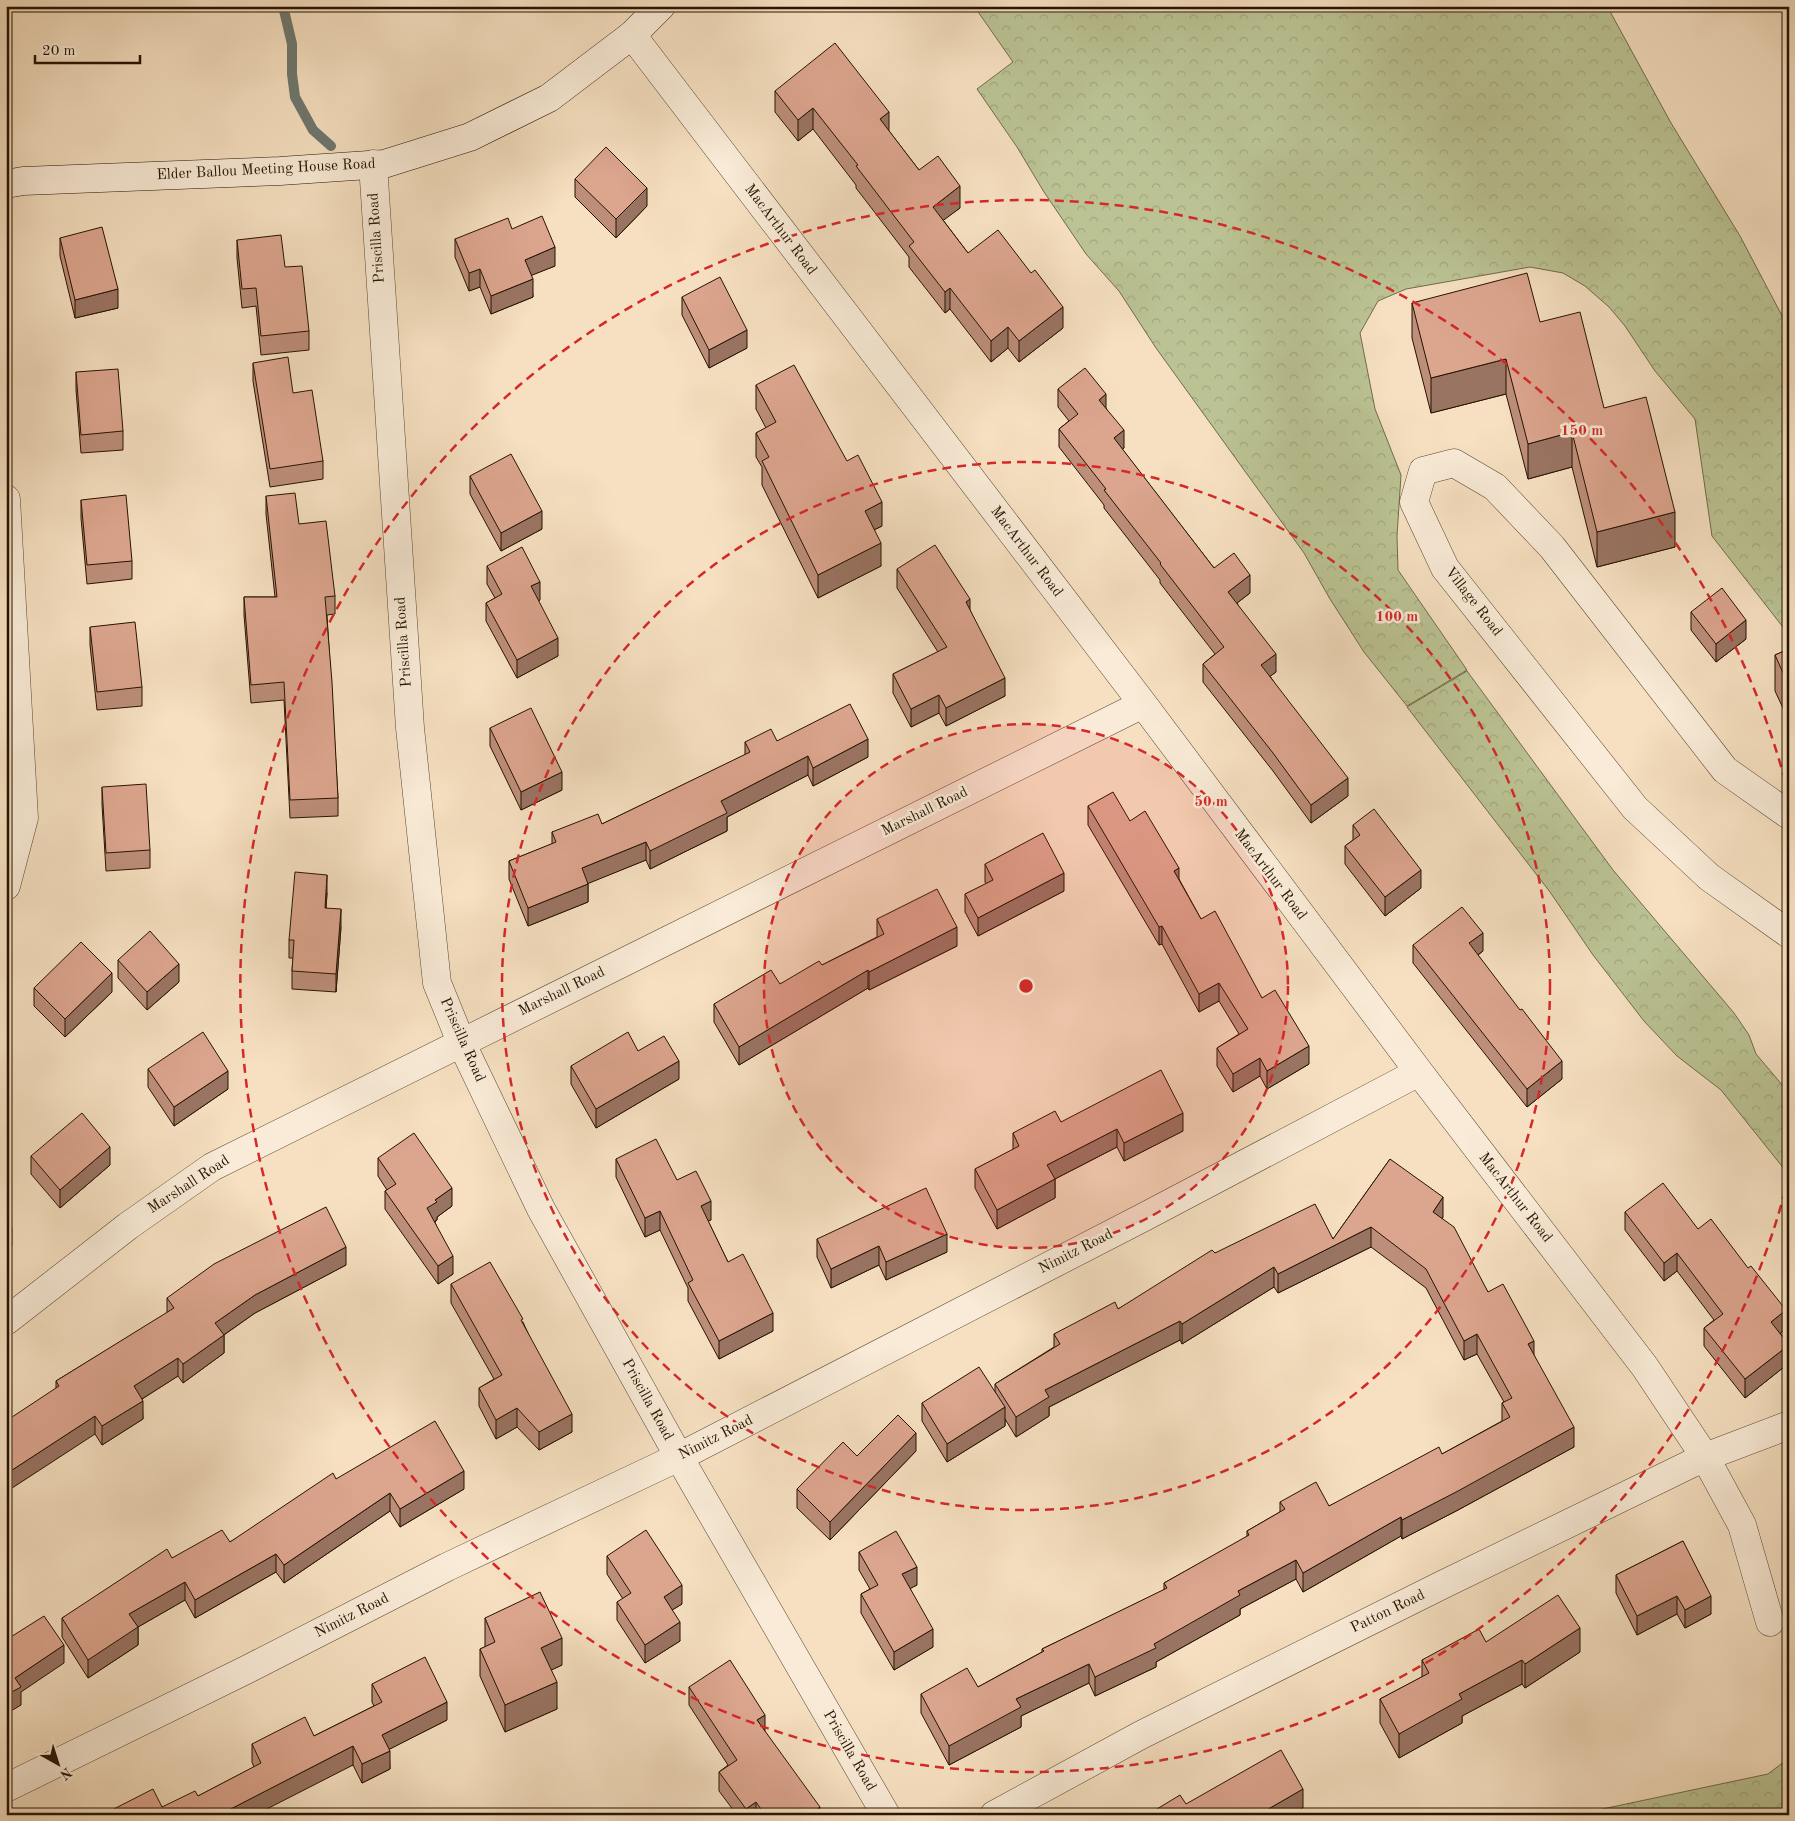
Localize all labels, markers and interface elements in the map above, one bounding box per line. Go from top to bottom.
scale bar [35,32,140,64]
text: 20 m [42,44,76,59]
street label: Elder Ballou Meeting House Road [156,157,376,183]
street label: MacArthur Road [741,182,819,278]
street label: Priscilla Road [366,192,388,284]
text: 150 m [1561,424,1603,439]
street label: MacArthur Road [987,504,1065,600]
street label: Village Road [1442,565,1505,639]
street label: Priscilla Road [393,596,415,688]
text: 100 m [1376,610,1418,625]
street label: Marshall Road [879,785,971,839]
text: 50 m [1194,795,1228,810]
street label: MacArthur Road [1231,827,1309,923]
street label: Marshall Road [516,965,608,1019]
centre of rings [1017,977,1035,995]
street label: Priscilla Road [437,996,487,1085]
street label: MacArthur Road [1475,1150,1555,1246]
street label: Marshall Road [146,1153,233,1217]
street label: Nimitz Road [1036,1227,1116,1277]
street label: Priscilla Road [618,1357,676,1443]
street label: Nimitz Road [676,1413,756,1463]
street label: Patton Road [1348,1588,1428,1636]
street label: Nimitz Road [312,1591,392,1641]
street label: Priscilla Road [820,1708,878,1794]
north arrow [32,1738,82,1788]
text: N [57,1765,74,1782]

